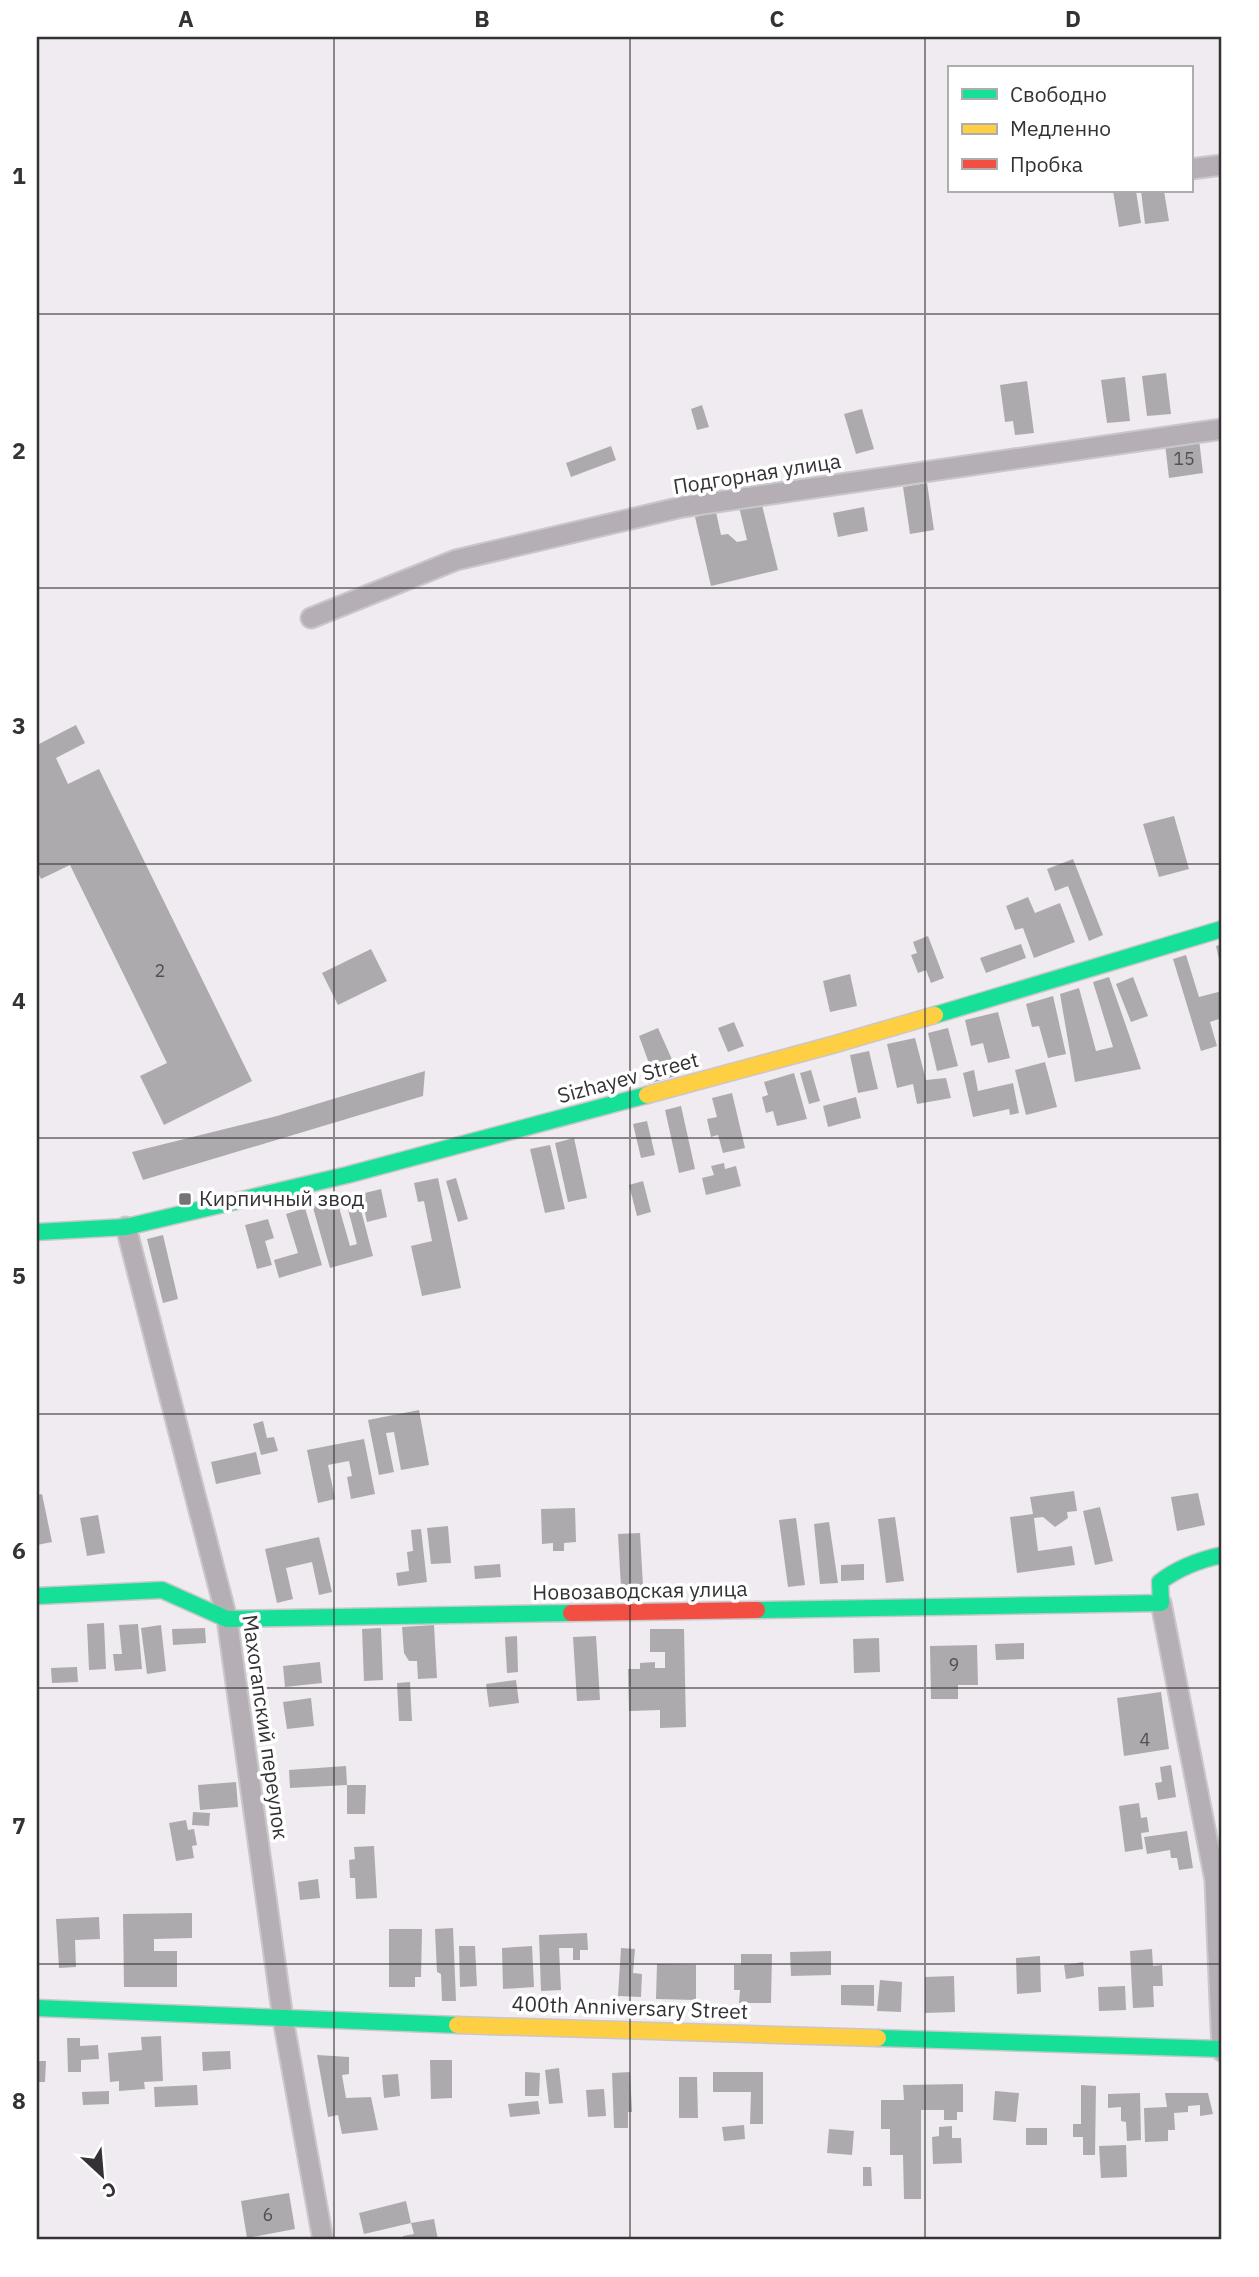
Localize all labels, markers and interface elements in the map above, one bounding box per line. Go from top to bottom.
text: A [178,3,194,33]
text: B [474,3,490,33]
text: C [770,3,785,33]
text: D [1065,3,1081,33]
legend [948,66,1192,192]
text: Свободно [1010,80,1107,108]
text: Медленно [1010,114,1111,142]
text: Пробка [1010,150,1083,178]
text: 1 [12,160,26,190]
text: 2 [12,435,26,465]
street label: Подгорная улица [671,446,843,500]
house number: 15 [1173,447,1195,470]
text: 3 [12,710,26,740]
house number: 2 [155,959,165,982]
text: 4 [12,985,26,1015]
street label: Sizhayev Street [554,1045,701,1109]
place label: Кирпичный звод [199,1184,364,1212]
marker: Кирпичный звод [177,1191,193,1207]
text: 5 [12,1260,26,1290]
text: 6 [12,1535,26,1565]
street label: Новозаводская улица [532,1574,748,1606]
street label: Махогапский переулок [236,1613,296,1841]
house number: 9 [949,1653,959,1676]
house number: 4 [1140,1728,1151,1751]
text: 7 [12,1810,26,1840]
street label: 400th Anniversary Street [511,1989,749,2025]
text: 8 [12,2085,26,2115]
north arrow [66,2140,136,2210]
text: С [99,2177,120,2204]
house number: 6 [263,2203,273,2226]

